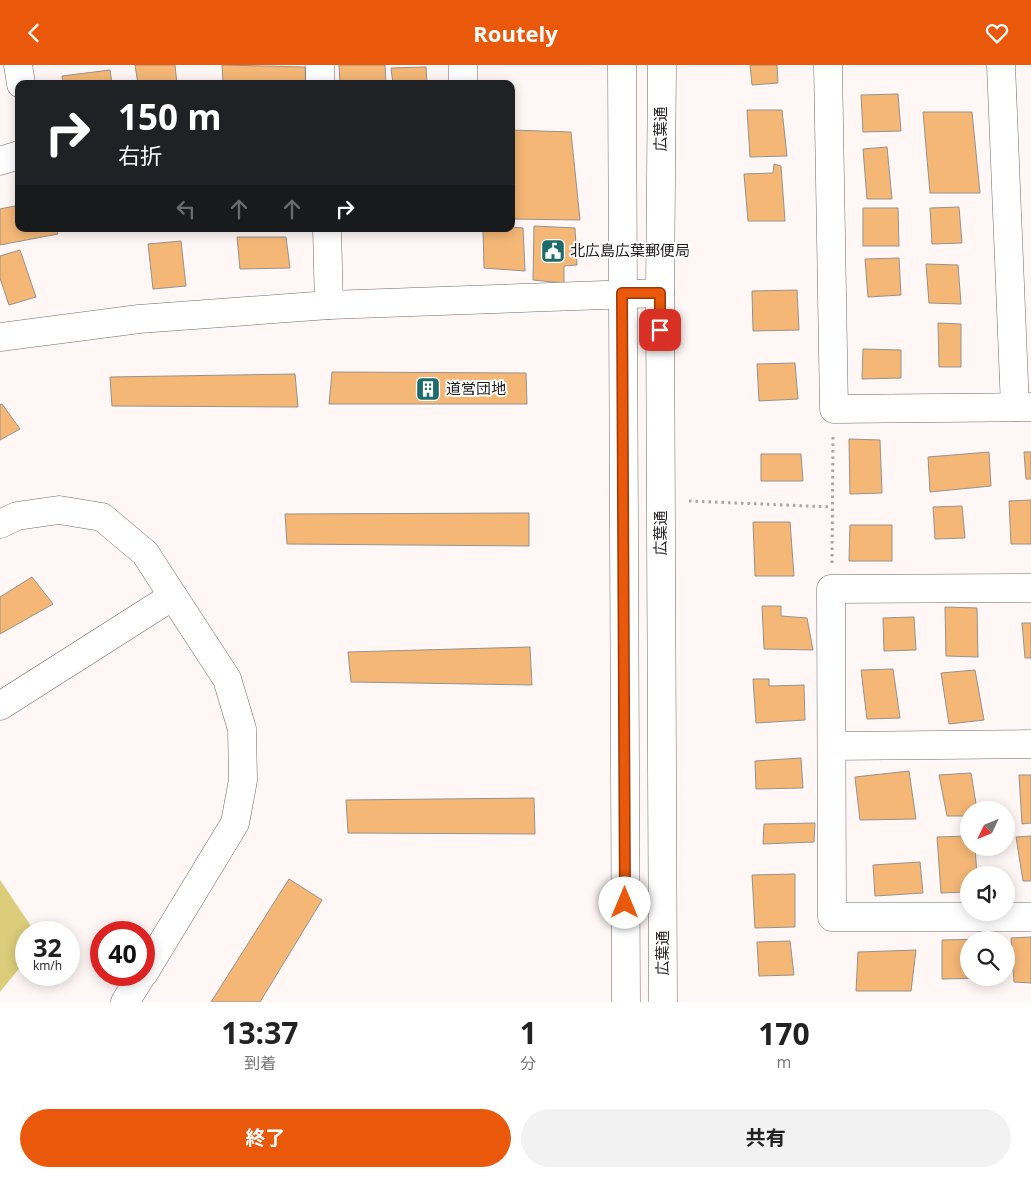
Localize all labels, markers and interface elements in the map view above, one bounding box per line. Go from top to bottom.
text: Routely [473,18,558,48]
icon: back [20,19,48,47]
icon: heart [983,19,1011,47]
text: 150 m [118,93,222,140]
icon: right [35,100,100,165]
street label: 広葉通 [650,106,670,152]
text: 右折 [118,140,162,170]
icon: left [172,195,200,223]
icon: ahead [225,195,253,223]
icon: ahead [278,195,306,223]
icon: right [331,195,359,223]
public building icon: 北広島広葉郵便局 [540,238,566,264]
place label: 北広島広葉郵便局 [570,240,690,260]
pin [639,309,681,351]
icon: arrive [646,316,674,344]
building icon: 道営団地 [415,376,441,402]
place label: 道営団地 [446,378,506,398]
street label: 広葉通 [650,510,670,556]
north arrow [960,801,1015,856]
map controls [960,801,1015,986]
button: sound [960,866,1015,921]
position arrow [598,876,650,928]
speed limit sign: 40 [90,921,155,986]
text: 32 [33,930,62,964]
street label: 広葉通 [652,930,672,976]
button: search [960,931,1015,986]
text: km/h [33,957,62,974]
text: 13:37 [221,1012,298,1053]
text: 1 [520,1012,537,1053]
text: 170 [758,1013,810,1054]
text: m [777,1051,791,1073]
text: 到着 [244,1052,276,1074]
text: 分 [520,1052,536,1074]
button: 終了 [20,1109,511,1167]
button: 共有 [521,1109,1011,1167]

